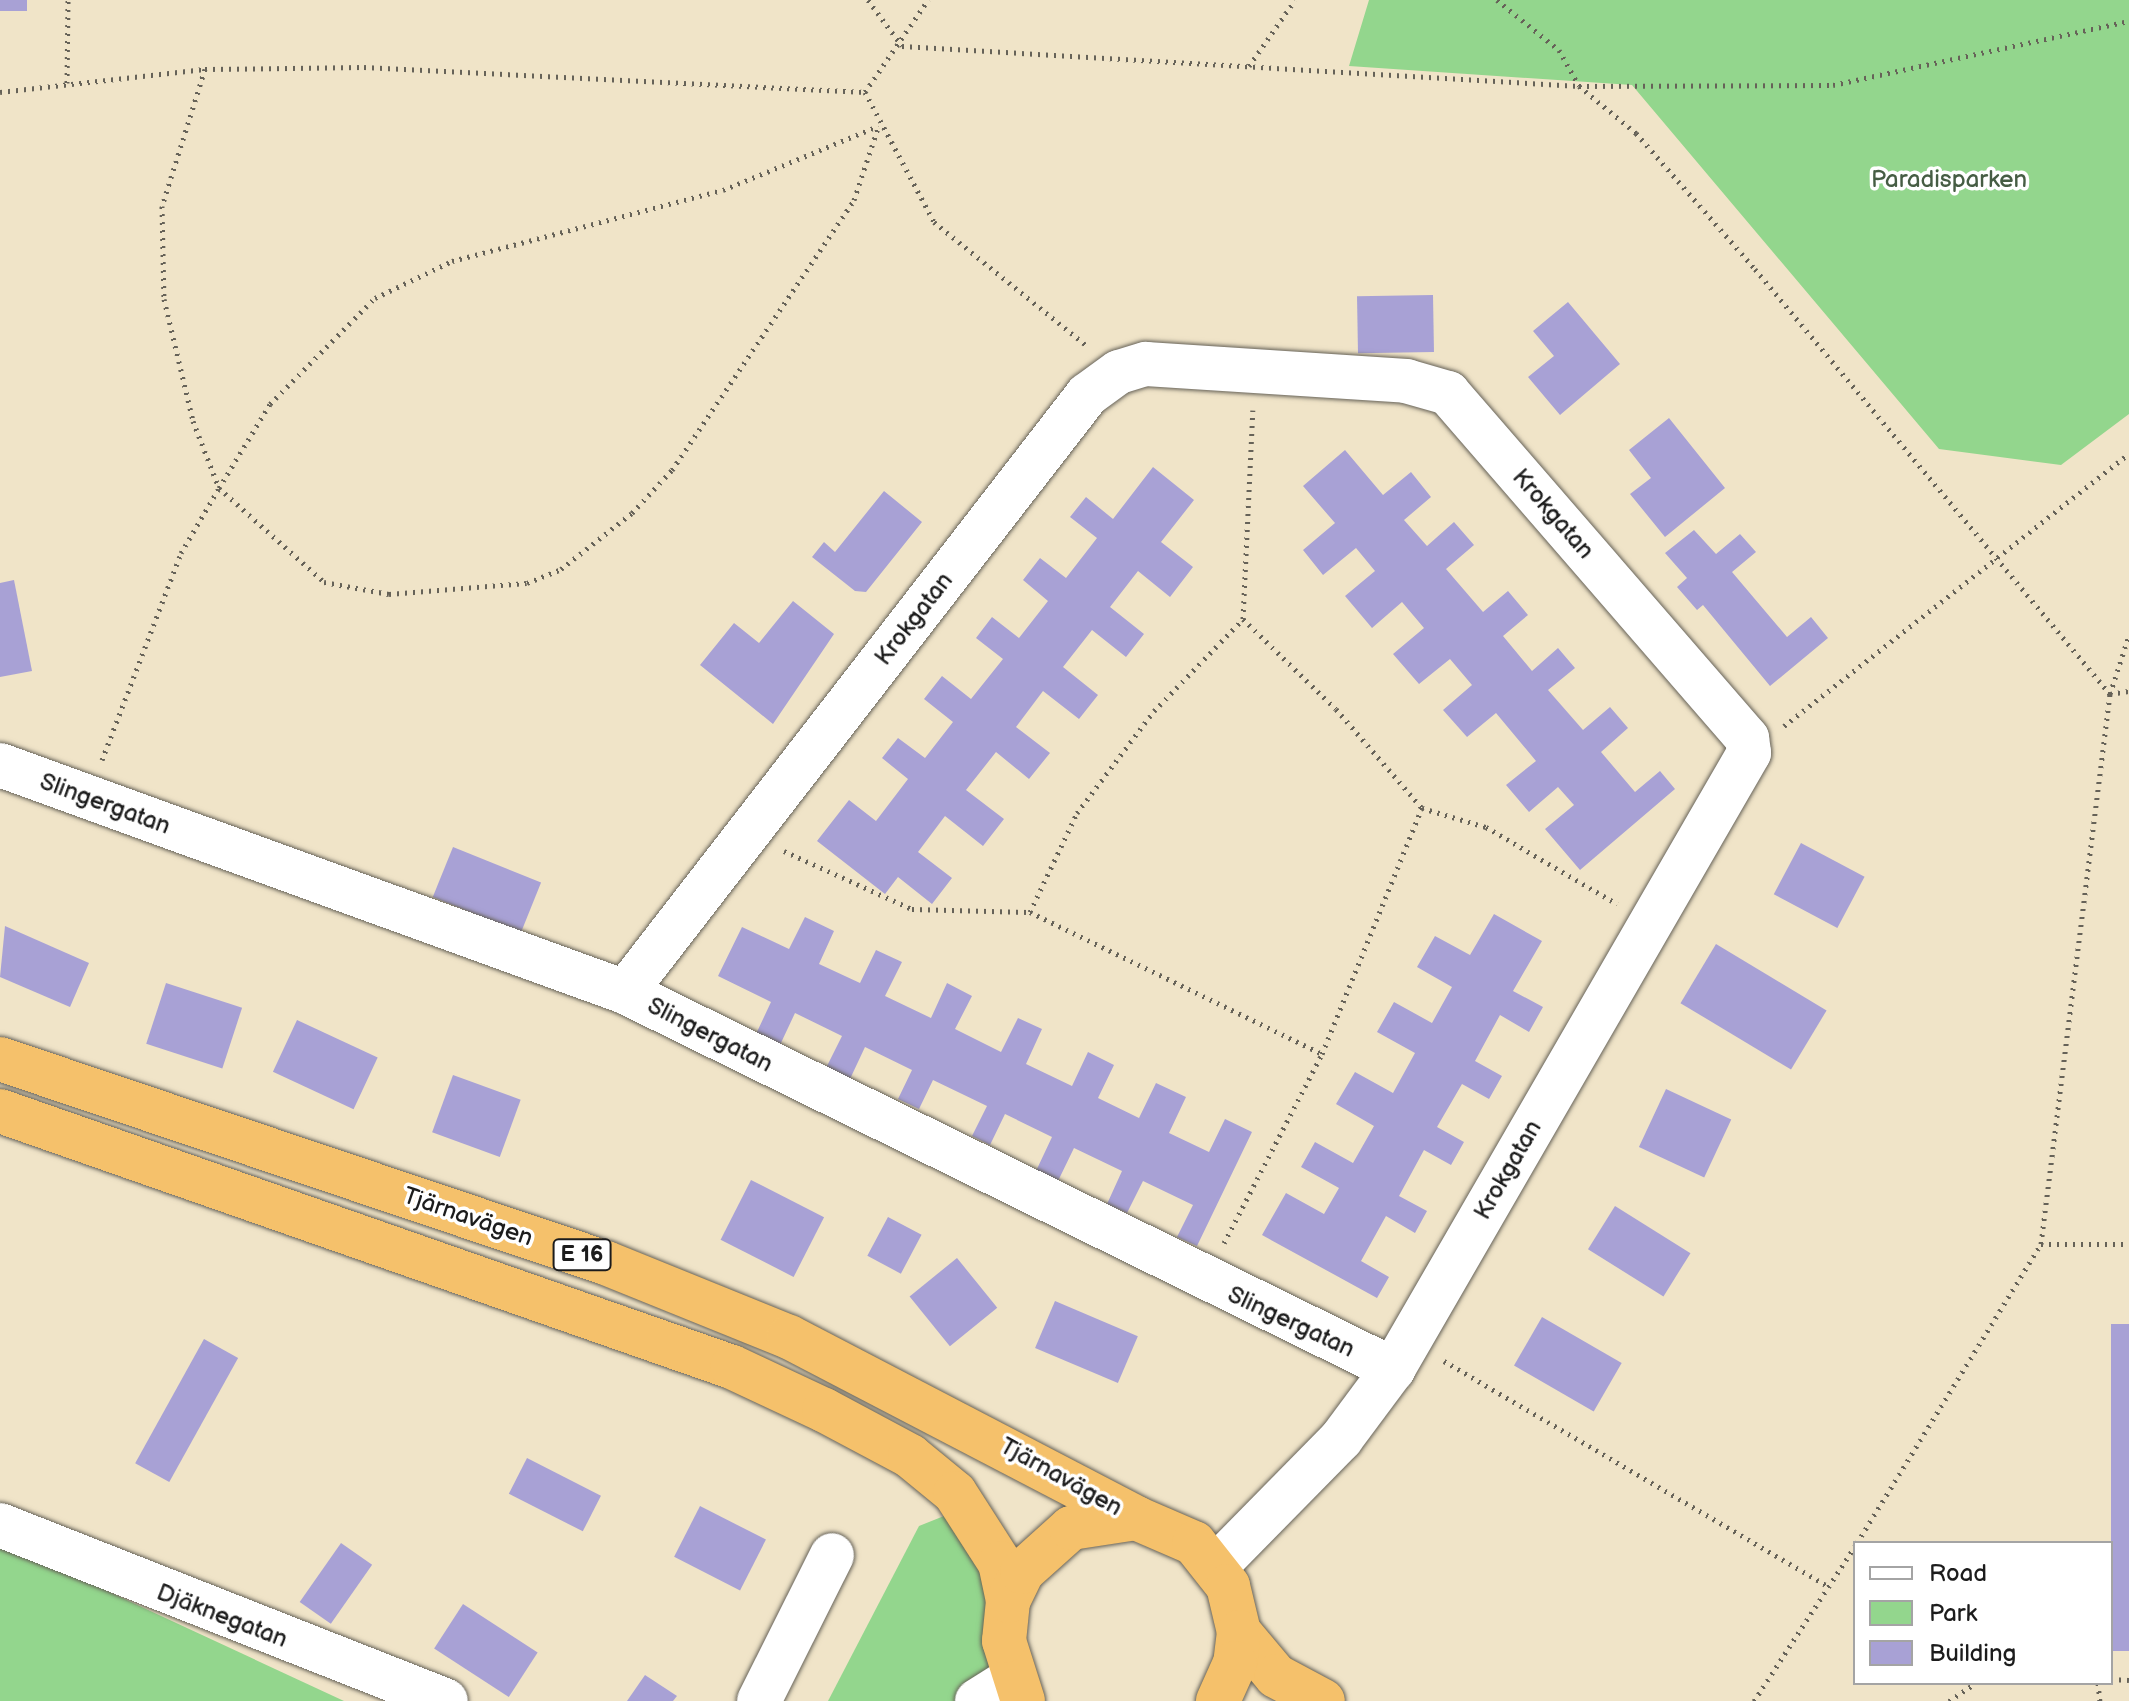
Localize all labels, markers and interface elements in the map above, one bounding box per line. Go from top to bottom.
park label: Paradisparken [1871,166,2027,194]
street label: Krokgatan [1506,463,1600,565]
street label: Krokgatan [869,567,959,671]
street label: Slingergatan [36,767,174,841]
street label: Slingergatan [643,991,777,1079]
street label: Krokgatan [1468,1115,1548,1225]
street label: Tjärnavägen [399,1181,537,1253]
road number: E 16 [552,1237,612,1273]
street label: Slingergatan [1223,1280,1359,1364]
street label: Tjärnavägen [995,1432,1127,1522]
legend [1853,1541,2113,1685]
text: Road [1929,1559,1987,1588]
street label: Djäknegatan [153,1578,291,1654]
text: Park [1929,1599,1977,1628]
text: Building [1929,1639,2016,1668]

